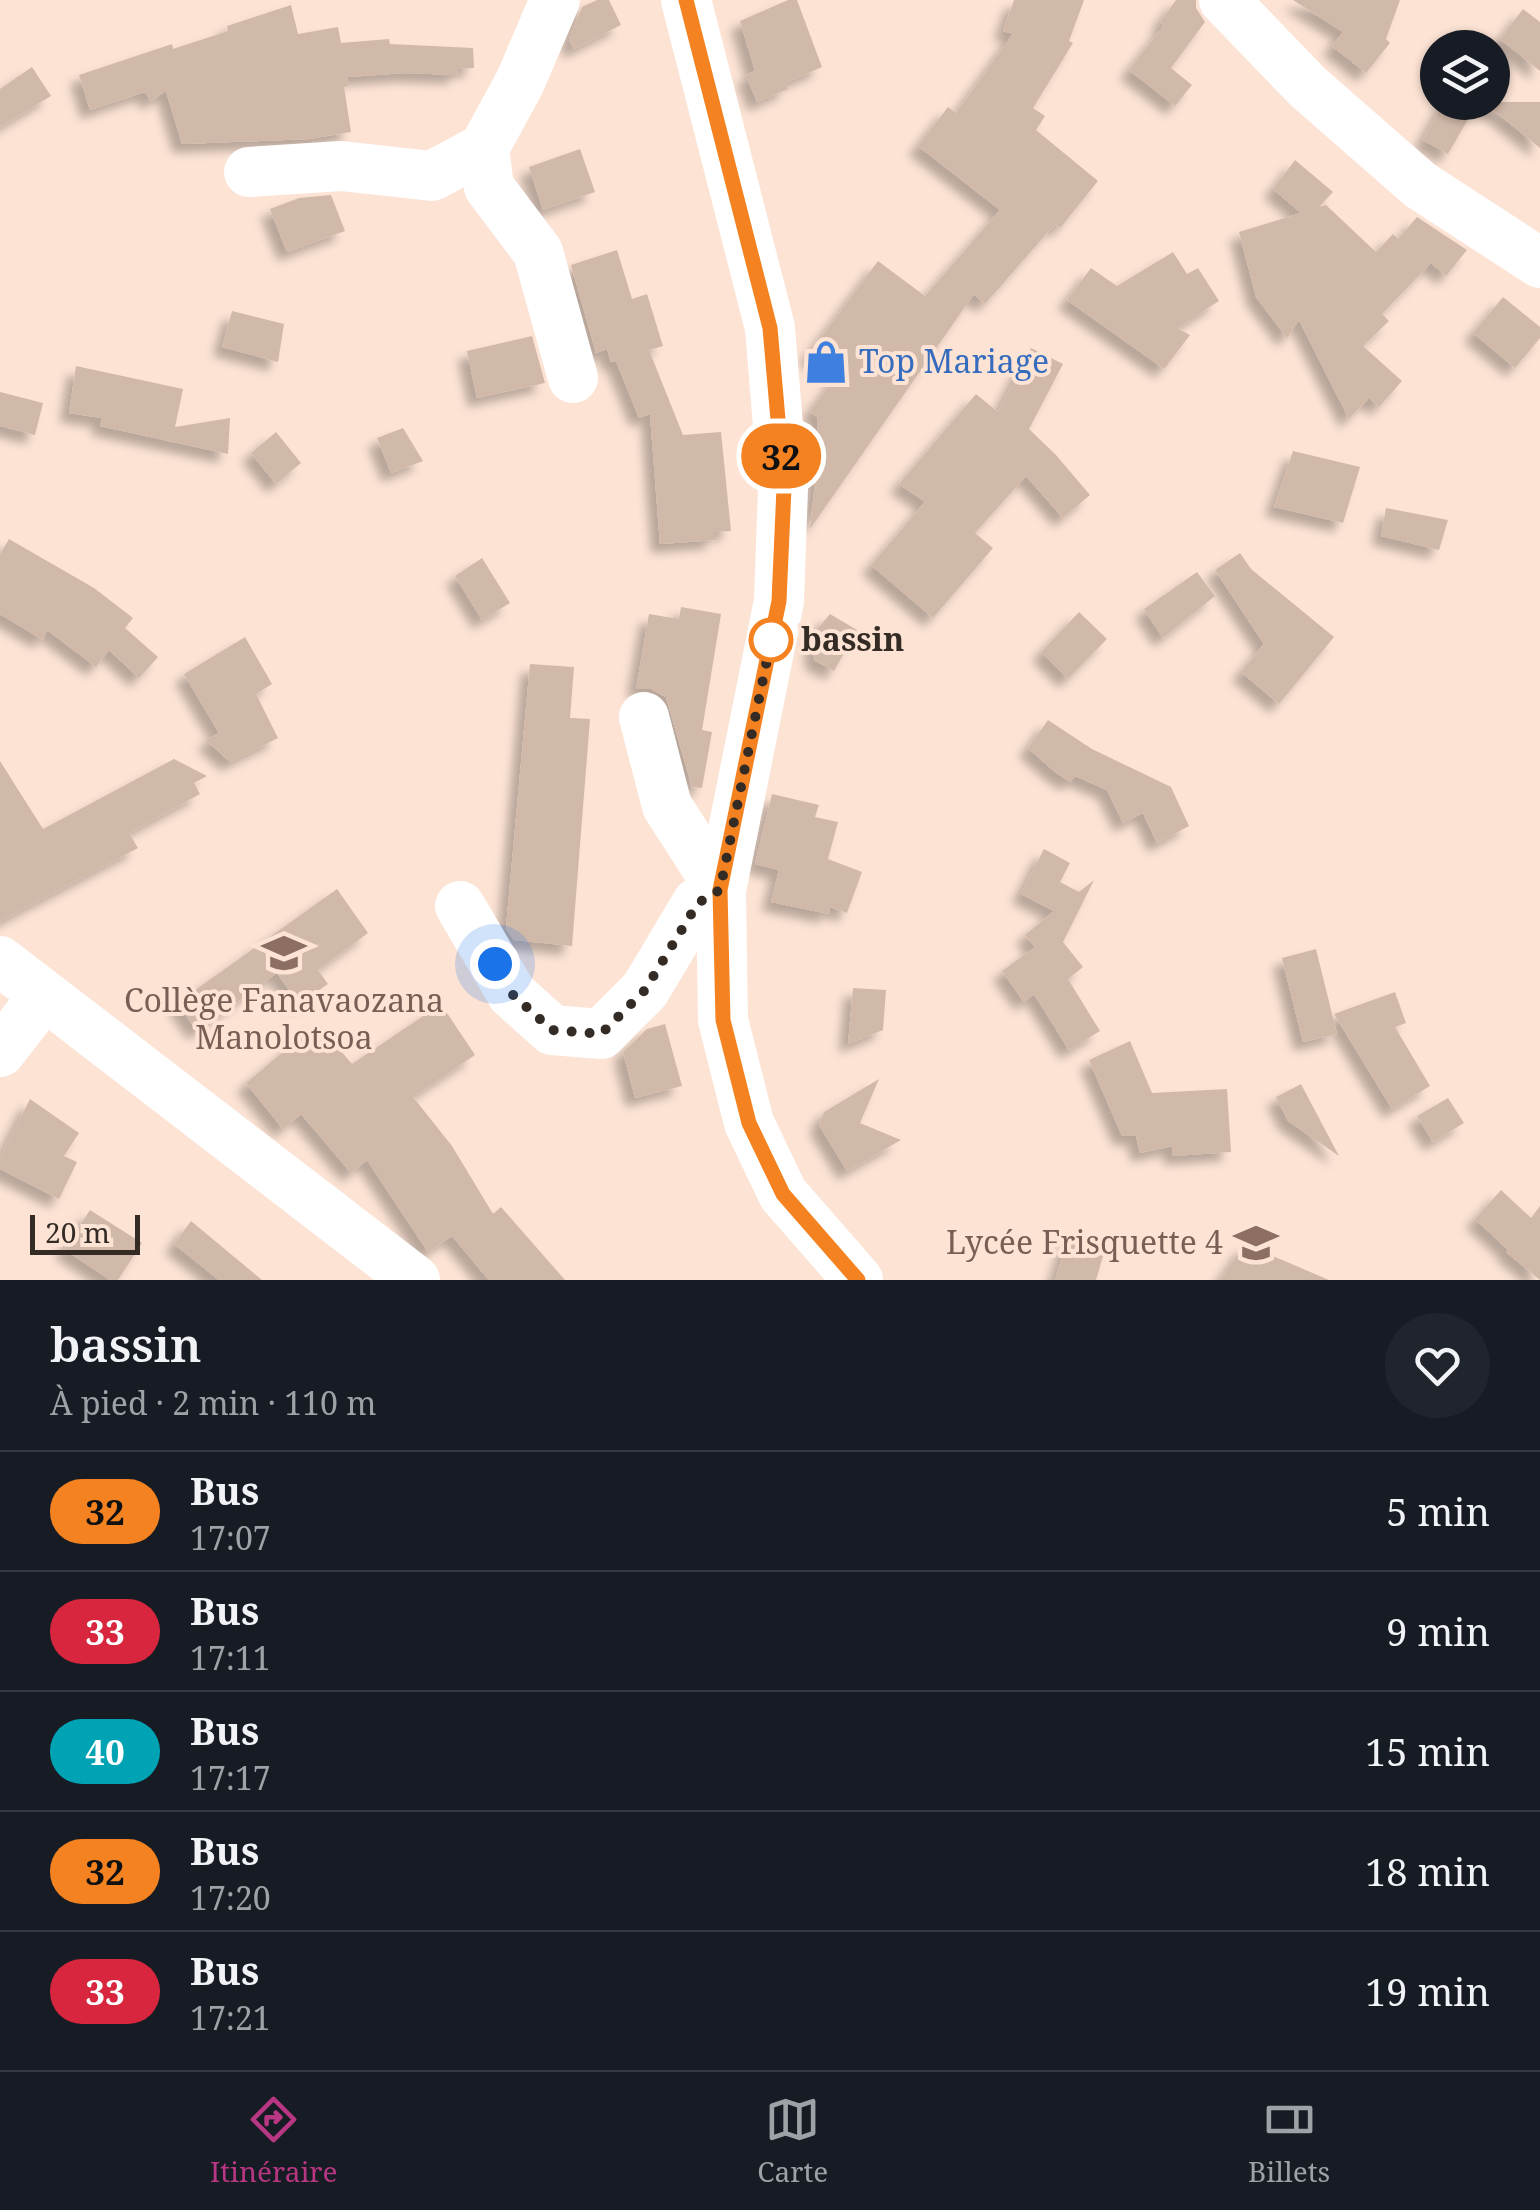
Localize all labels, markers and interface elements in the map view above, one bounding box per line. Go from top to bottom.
map controls [1420,30,1510,120]
button: layers [1420,30,1510,120]
shop icon: Top Mariage [802,338,850,386]
place label: Top Mariage [859,339,1049,382]
line badge: 32 [736,424,826,488]
text: 32 [761,433,801,480]
place label: bassin [801,617,904,660]
marker: bassin [750,619,792,661]
school or university icon: Collège Fanavaozana Manolotsoa [260,929,308,977]
your location [470,939,520,989]
place label: Collège Fanavaozana Manolotsoa [124,978,444,1058]
scale bar [30,1210,140,1254]
text: 20 m [45,1213,110,1251]
school or university icon: Lycée Frisquette 4 [1232,1219,1280,1267]
place label: Lycée Frisquette 4 [946,1220,1223,1263]
text: bassin [50,1311,202,1376]
button: heart [1385,1313,1490,1418]
text: À pied · 2 min · 110 m [50,1381,376,1424]
text: Bus [190,1464,259,1516]
text: 5 min [1386,1485,1490,1537]
text: 32 [85,1488,125,1535]
text: 17:07 [190,1516,271,1559]
text: Bus [190,1584,259,1636]
text: 9 min [1386,1605,1490,1657]
text: 33 [85,1608,125,1655]
text: 17:11 [190,1636,271,1679]
text: Bus [190,1704,259,1756]
text: 15 min [1365,1725,1490,1777]
text: 40 [85,1728,125,1775]
text: 17:17 [190,1756,271,1799]
text: Bus [190,1824,259,1876]
text: 18 min [1365,1845,1490,1897]
text: 32 [85,1848,125,1895]
text: 17:20 [190,1876,271,1919]
text: Bus [190,1944,259,1996]
text: 19 min [1365,1965,1490,2017]
text: 33 [85,1968,125,2015]
text: 17:21 [190,1996,271,2039]
tab: Itinéraire [210,2092,338,2190]
tab: Carte [757,2092,828,2190]
tab: Billets [1248,2092,1330,2190]

